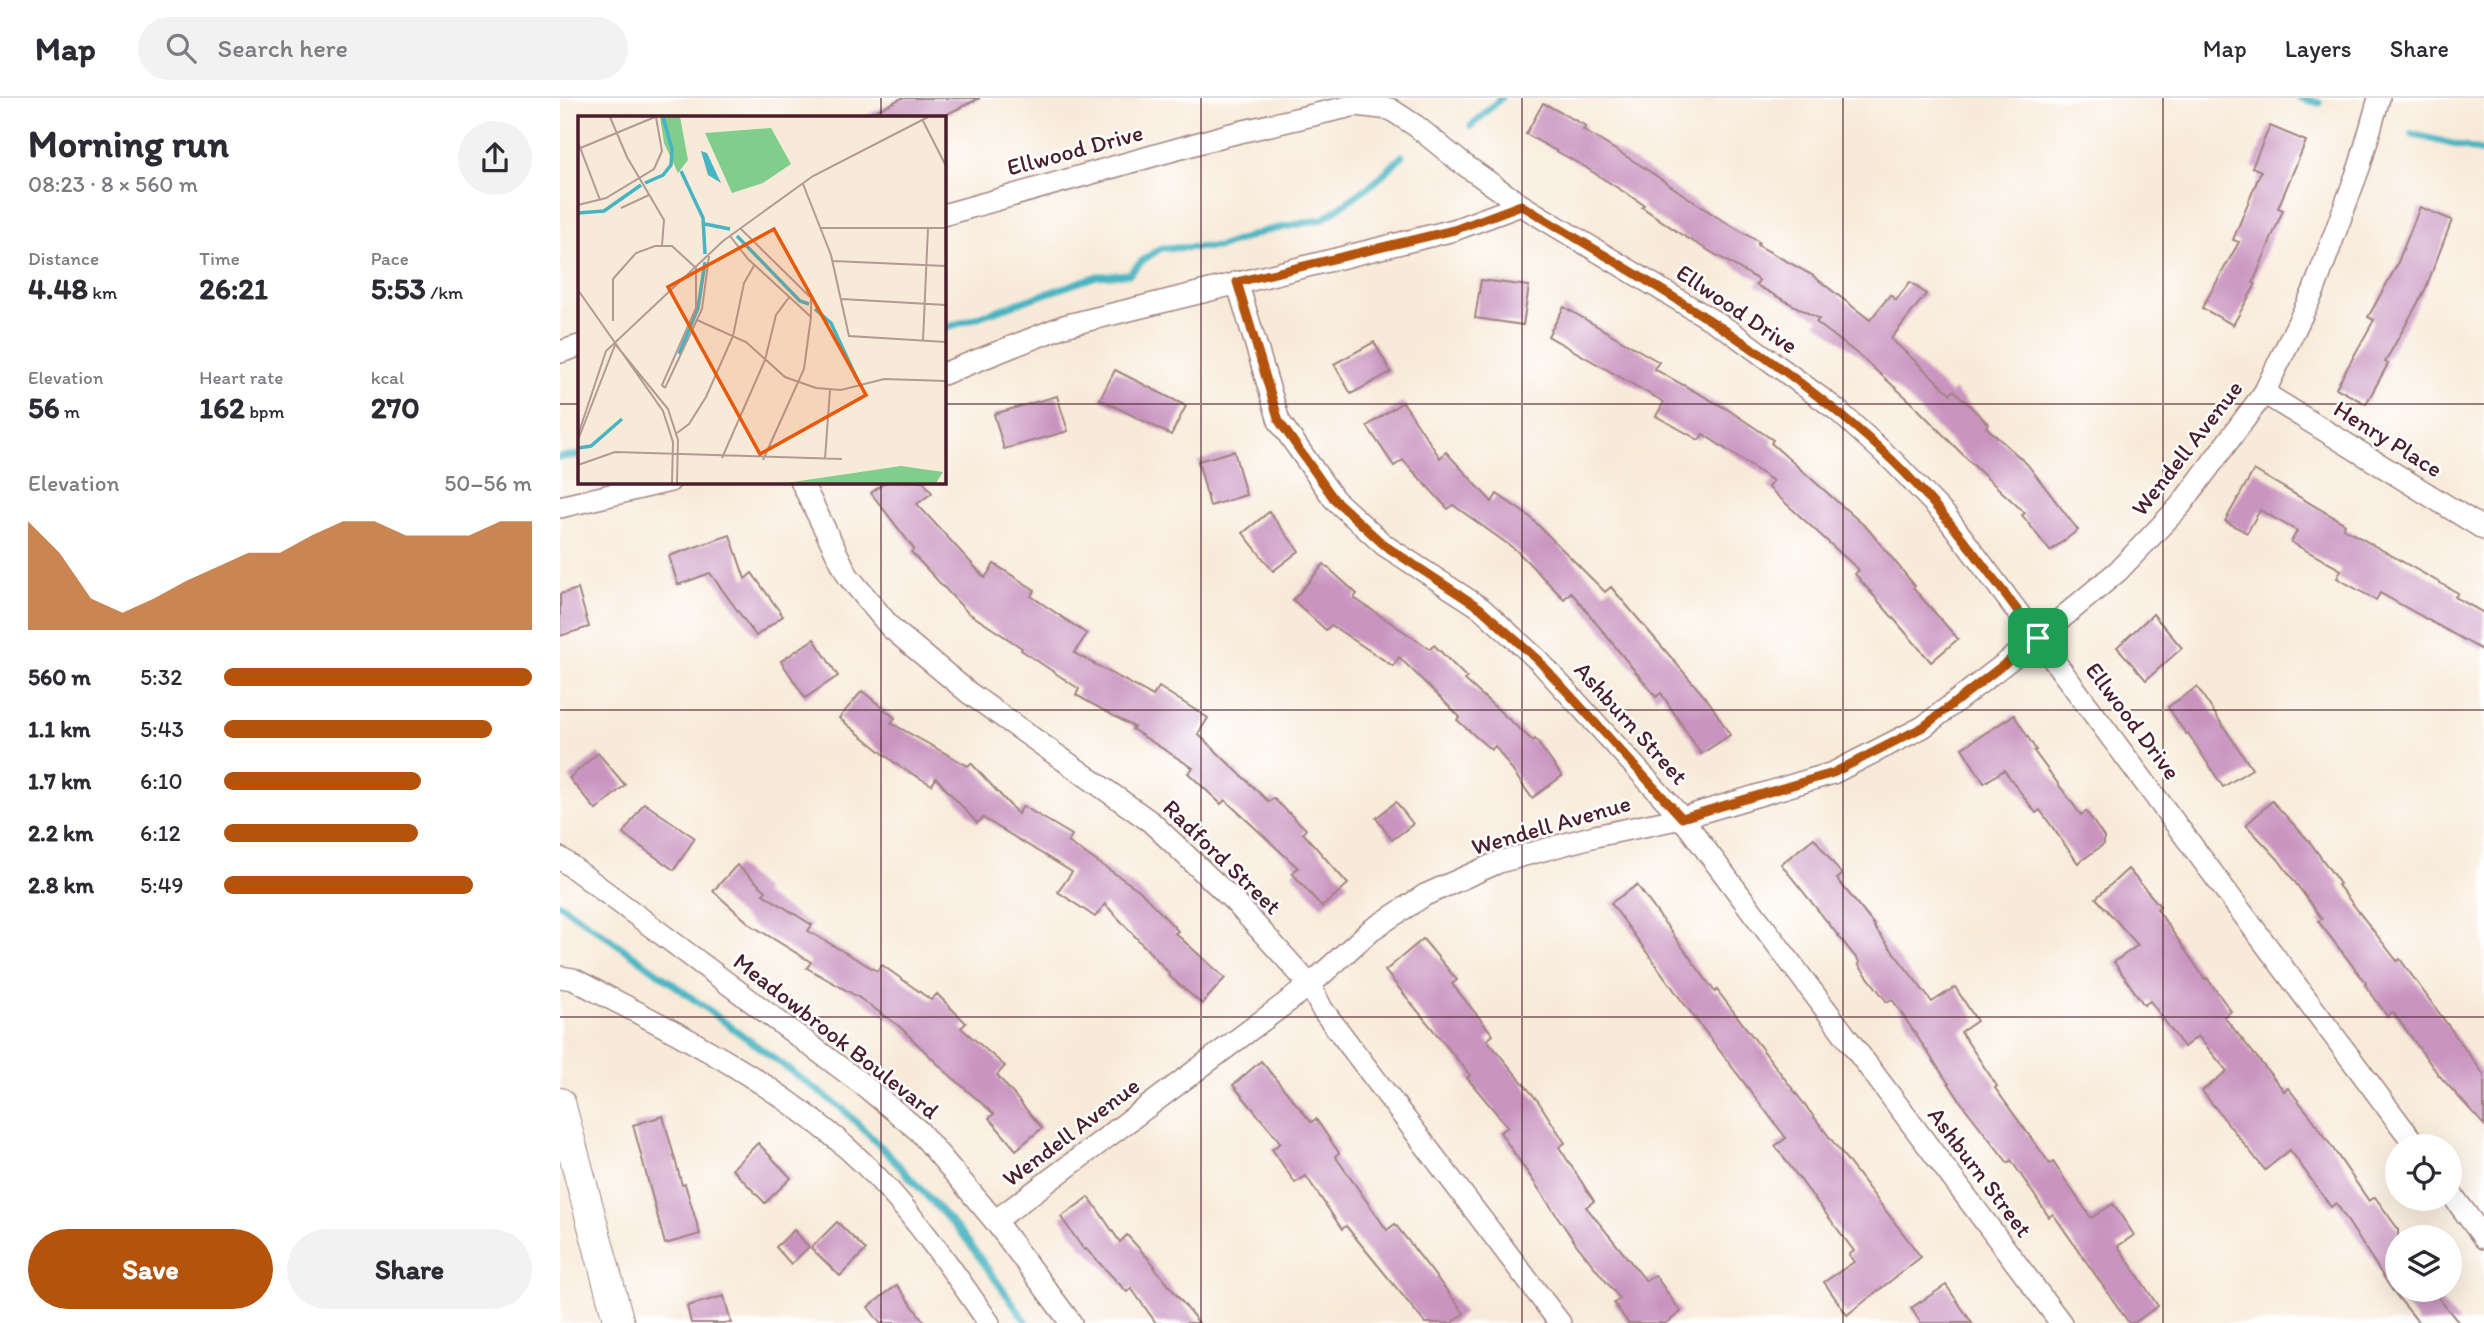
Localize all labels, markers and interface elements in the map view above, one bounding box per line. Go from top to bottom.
search box [138,17,628,80]
text: Map [35,29,96,68]
icon: search [162,29,200,67]
text: Search here [218,32,348,64]
text: Map [2203,34,2247,63]
text: Layers [2285,34,2352,63]
text: Share [2390,34,2449,63]
inset map [578,116,945,483]
street label: Ellwood Drive [1004,117,1146,182]
text: Morning run [28,121,229,167]
button: share [458,121,532,195]
text: 08:23 · 8 × 560 m [28,170,198,198]
text: Distance [28,247,99,270]
text: Time [199,247,240,270]
text: Pace [371,247,409,270]
street label: Ellwood Drive [1671,257,1803,360]
text: 4.48 [28,270,88,307]
text: 26:21 [199,270,268,307]
text: 5:53 [371,270,426,307]
text: km [88,281,117,304]
text: /km [426,281,463,304]
text: Elevation [28,366,104,389]
text: Heart rate [199,366,283,389]
text: kcal [371,366,404,389]
street label: Wendell Avenue [2125,374,2249,521]
text: 56 [28,389,60,426]
text: 162 [199,389,245,426]
text: 270 [371,389,420,426]
street label: Henry Place [2329,394,2448,483]
text: m [60,400,80,423]
text: bpm [245,400,284,423]
text: Elevation [28,469,119,497]
text: 50–56 m [444,469,532,497]
pin [2008,608,2068,668]
icon: arrive [2019,619,2057,657]
street label: Ashburn Street [1568,655,1694,790]
street label: Ellwood Drive [2080,656,2187,785]
text: 560 m [28,663,91,691]
text: 5:32 [140,663,182,691]
text: 1.1 km [28,715,91,743]
text: 5:43 [140,715,184,743]
text: 1.7 km [28,767,91,795]
text: 6:10 [140,767,183,795]
street label: Wendell Avenue [1468,788,1634,861]
street label: Radford Street [1157,793,1288,920]
text: 2.2 km [28,819,93,847]
text: 6:12 [140,819,181,847]
text: 2.8 km [28,871,94,899]
text: 5:49 [140,871,184,899]
street label: Meadowbrook Boulevard [728,946,945,1125]
street label: Wendell Avenue [996,1071,1145,1193]
street label: Ashburn Street [1922,1101,2039,1243]
map controls [2385,1134,2462,1302]
button: locate [2385,1134,2462,1211]
button: layers [2385,1225,2462,1302]
button: Save [28,1229,273,1309]
button: Share [287,1229,532,1309]

